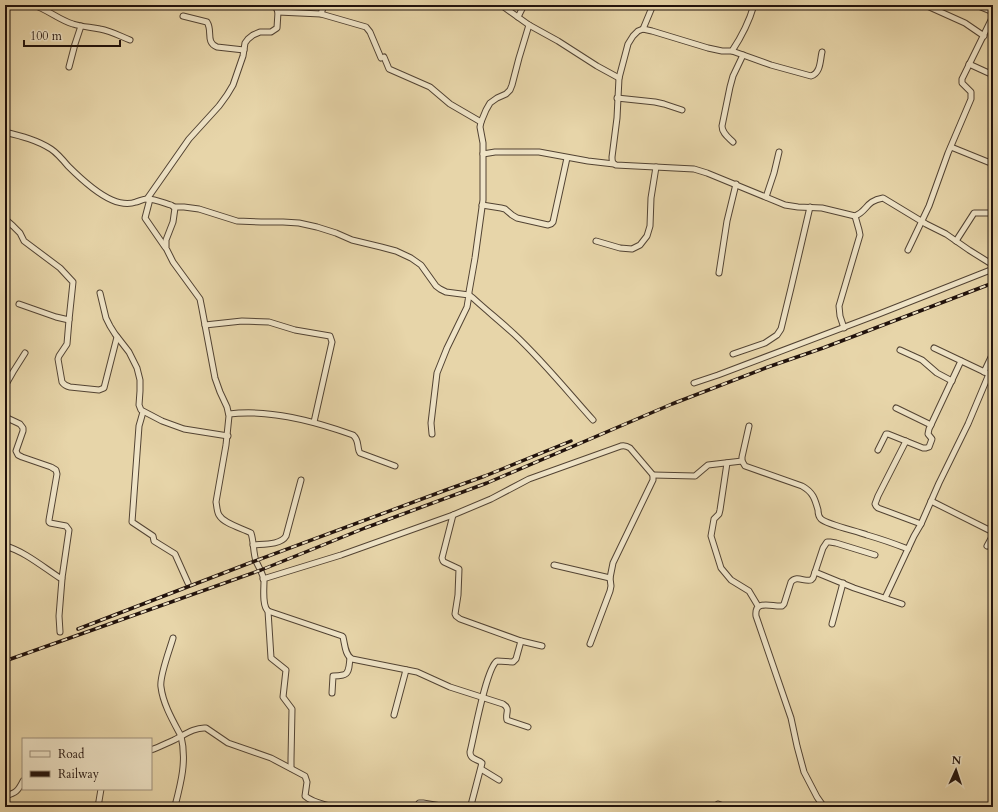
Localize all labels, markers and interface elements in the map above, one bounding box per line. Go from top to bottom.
scale bar [24,22,120,48]
text: 100 m [30,28,63,44]
legend [22,738,152,790]
text: Road [58,746,85,762]
north arrow [936,750,976,790]
text: N [951,753,962,768]
text: Railway [58,766,100,782]

